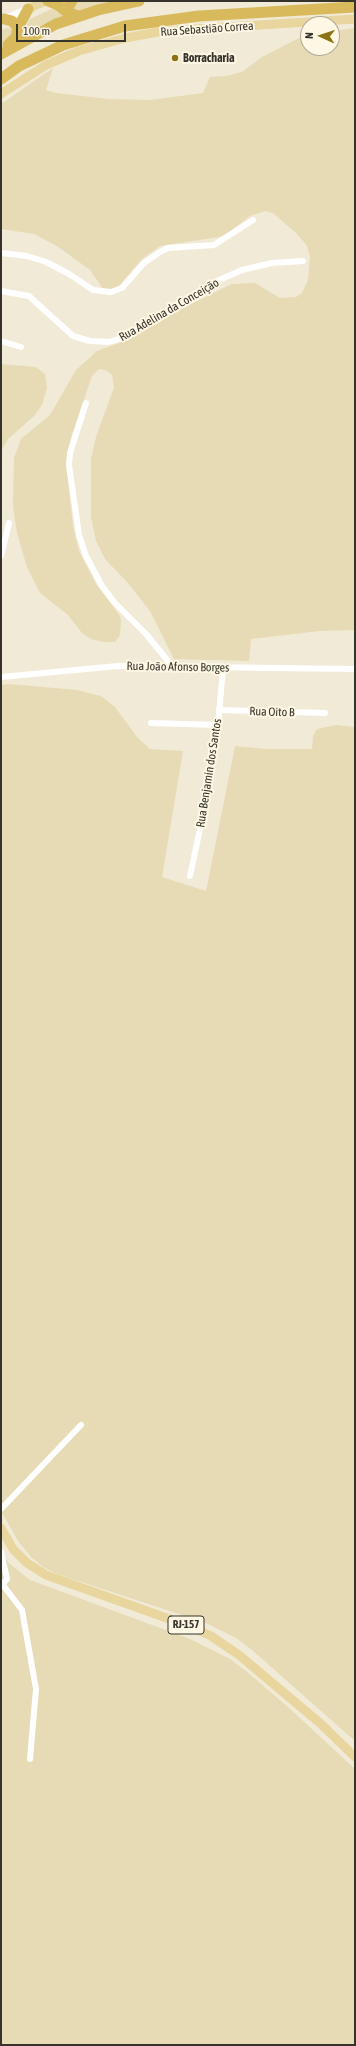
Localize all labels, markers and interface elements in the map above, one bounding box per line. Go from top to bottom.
scale bar [18,16,128,42]
north arrow [300,16,340,56]
street label: Rua Sebastião Correa [160,19,254,39]
text: 100 m [23,24,50,38]
text: N [303,32,315,39]
place label: Borracharia [183,51,234,65]
marker: Borracharia [170,53,180,63]
street label: Rua Adelina da Conceição [116,275,222,345]
street label: Rua João Afonso Borges [127,659,229,675]
street label: Rua Oito B [249,704,295,720]
street label: Rua Benjamin dos Santos [193,718,225,828]
road number: RJ-157 [168,1616,204,1634]

